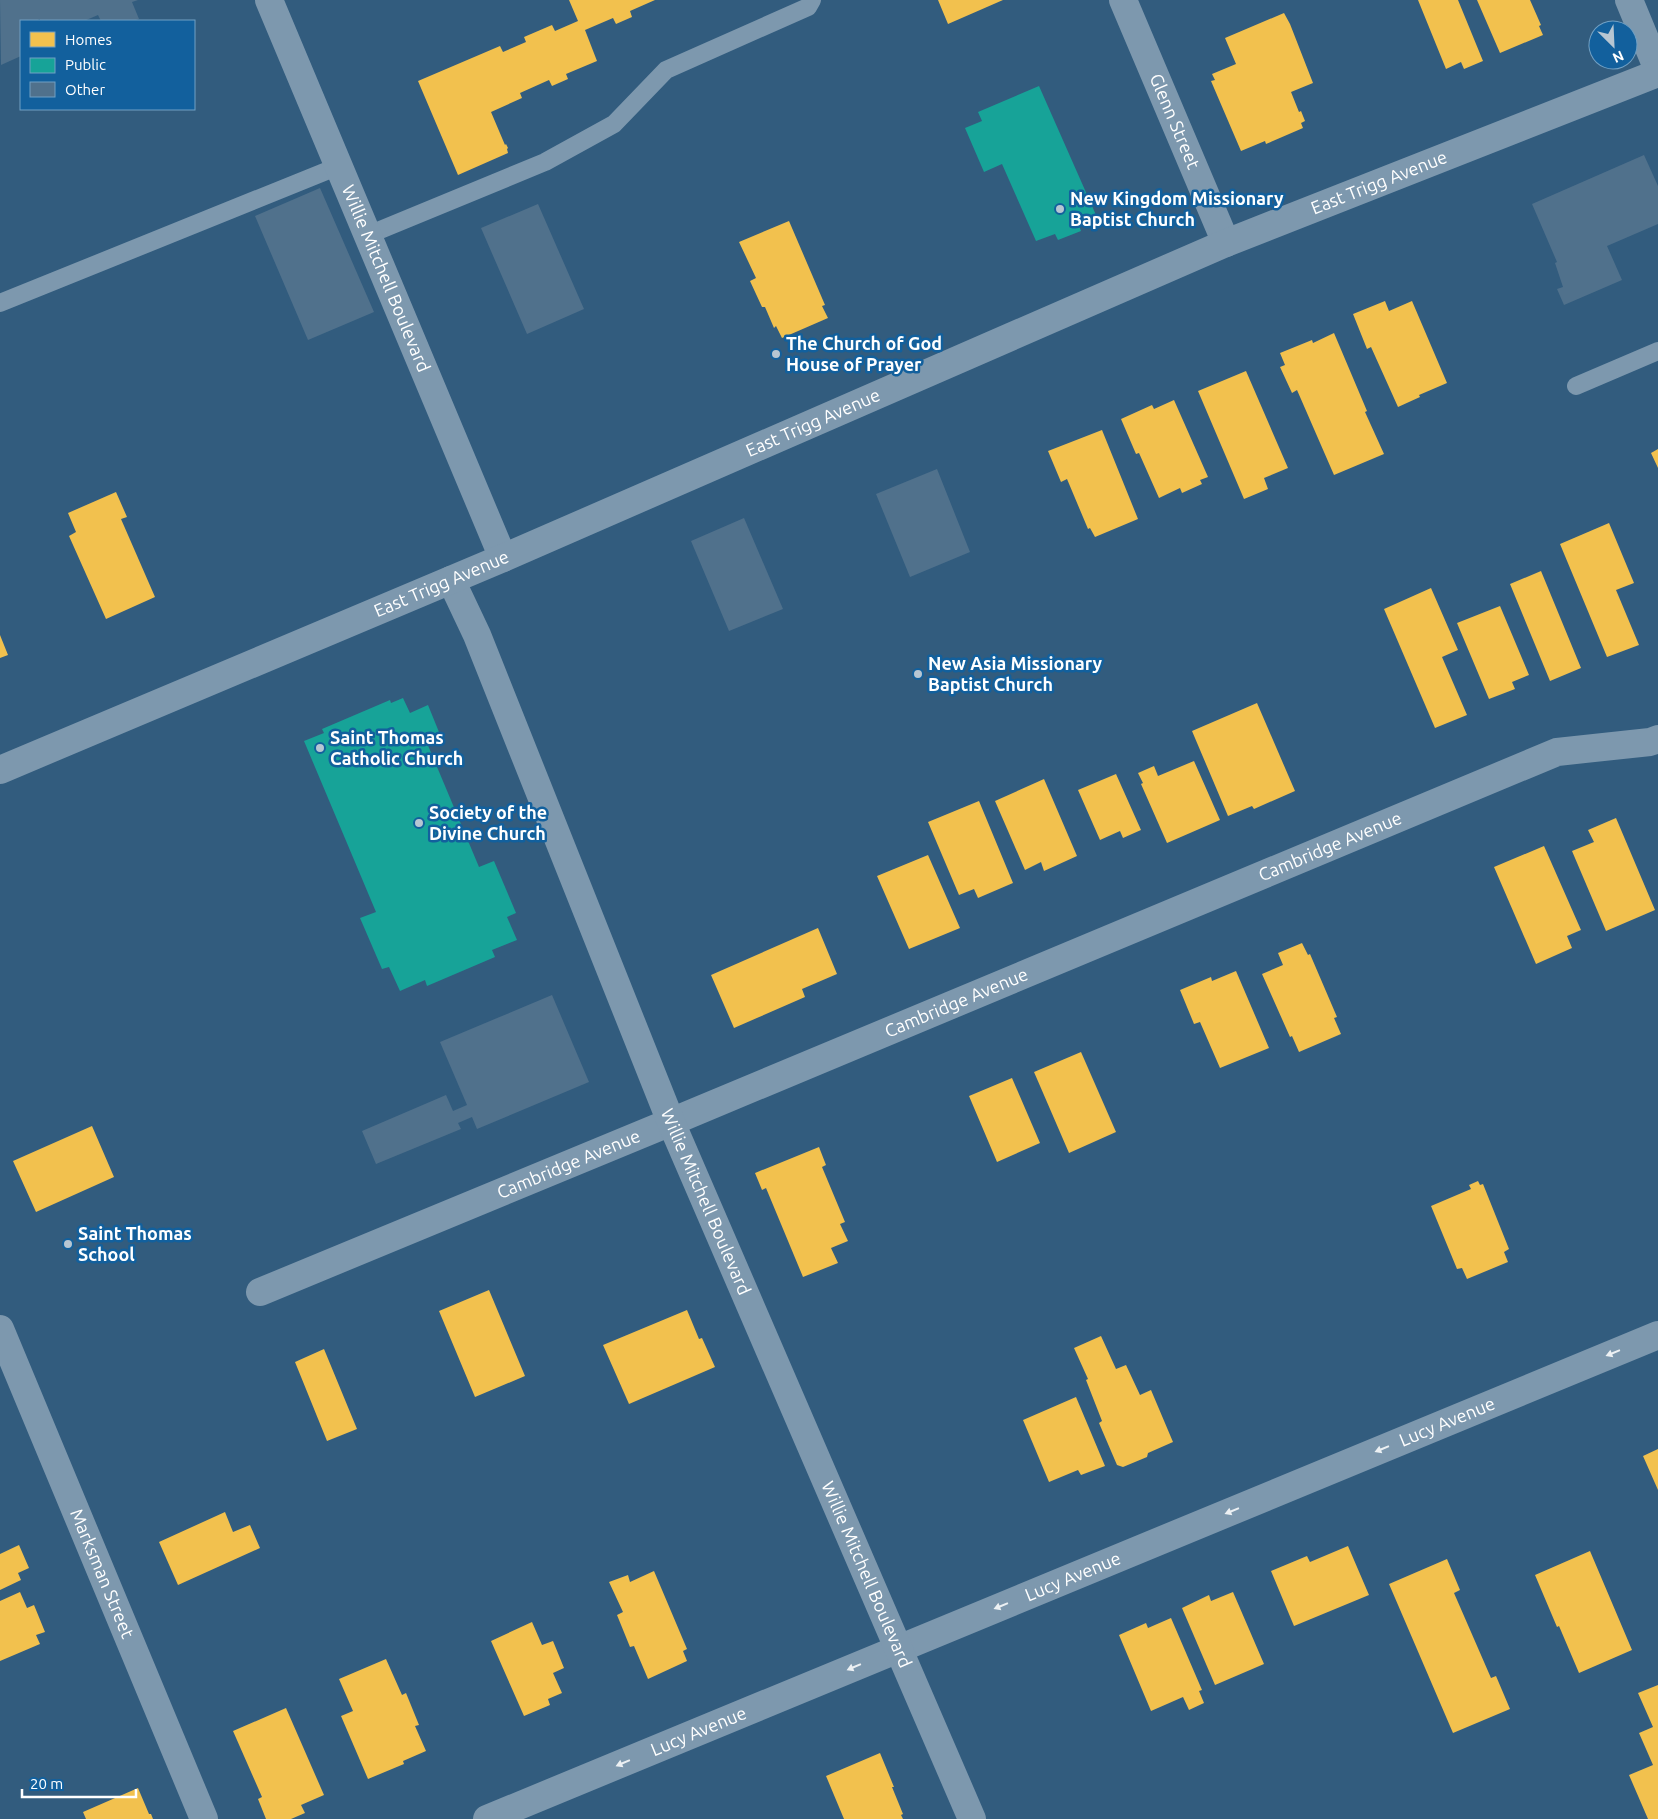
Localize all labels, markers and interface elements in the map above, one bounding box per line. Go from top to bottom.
legend [20,20,195,110]
north arrow [1588,20,1638,70]
text: Homes [65,31,112,48]
text: N [1610,47,1626,66]
text: Public [65,56,106,73]
street label: Glenn Street [1146,70,1204,172]
text: Other [65,81,105,98]
street label: East Trigg Avenue [1308,146,1450,218]
street label: Willie Mitchell Boulevard [339,182,435,375]
place label: New Kingdom Missionary Baptist Church [1070,188,1284,229]
marker: New Kingdom Missionary Baptist Church [1054,203,1066,215]
place label: The Church of God House of Prayer [786,333,942,374]
marker: The Church of God House of Prayer [770,348,782,360]
street label: East Trigg Avenue [742,384,883,460]
street label: East Trigg Avenue [371,546,512,620]
place label: New Asia Missionary Baptist Church [928,653,1103,694]
marker: New Asia Missionary Baptist Church [912,668,924,680]
place label: Saint Thomas Catholic Church [330,727,463,768]
marker: Saint Thomas Catholic Church [314,742,326,754]
place label: Society of the Divine Church [429,802,547,843]
street label: Cambridge Avenue [1255,807,1404,885]
marker: Society of the Divine Church [413,817,425,829]
street label: Cambridge Avenue [881,963,1031,1041]
street label: Willie Mitchell Boulevard [658,1105,755,1298]
street label: Cambridge Avenue [494,1125,643,1202]
place label: Saint Thomas School [78,1223,192,1264]
marker: Saint Thomas School [62,1238,74,1250]
one-way arrow [1606,1350,1620,1358]
street label: Lucy Avenue [1396,1393,1498,1450]
one-way arrow [1375,1445,1389,1453]
street label: Willie Mitchell Boulevard [818,1478,916,1670]
street label: Marksman Street [67,1506,139,1641]
one-way arrow [1225,1507,1239,1515]
street label: Lucy Avenue [1022,1547,1123,1605]
one-way arrow [994,1603,1008,1611]
one-way arrow [846,1663,861,1671]
street label: Lucy Avenue [648,1702,749,1759]
one-way arrow [616,1759,630,1767]
scale bar [22,1766,136,1798]
text: 20 m [30,1775,63,1792]

